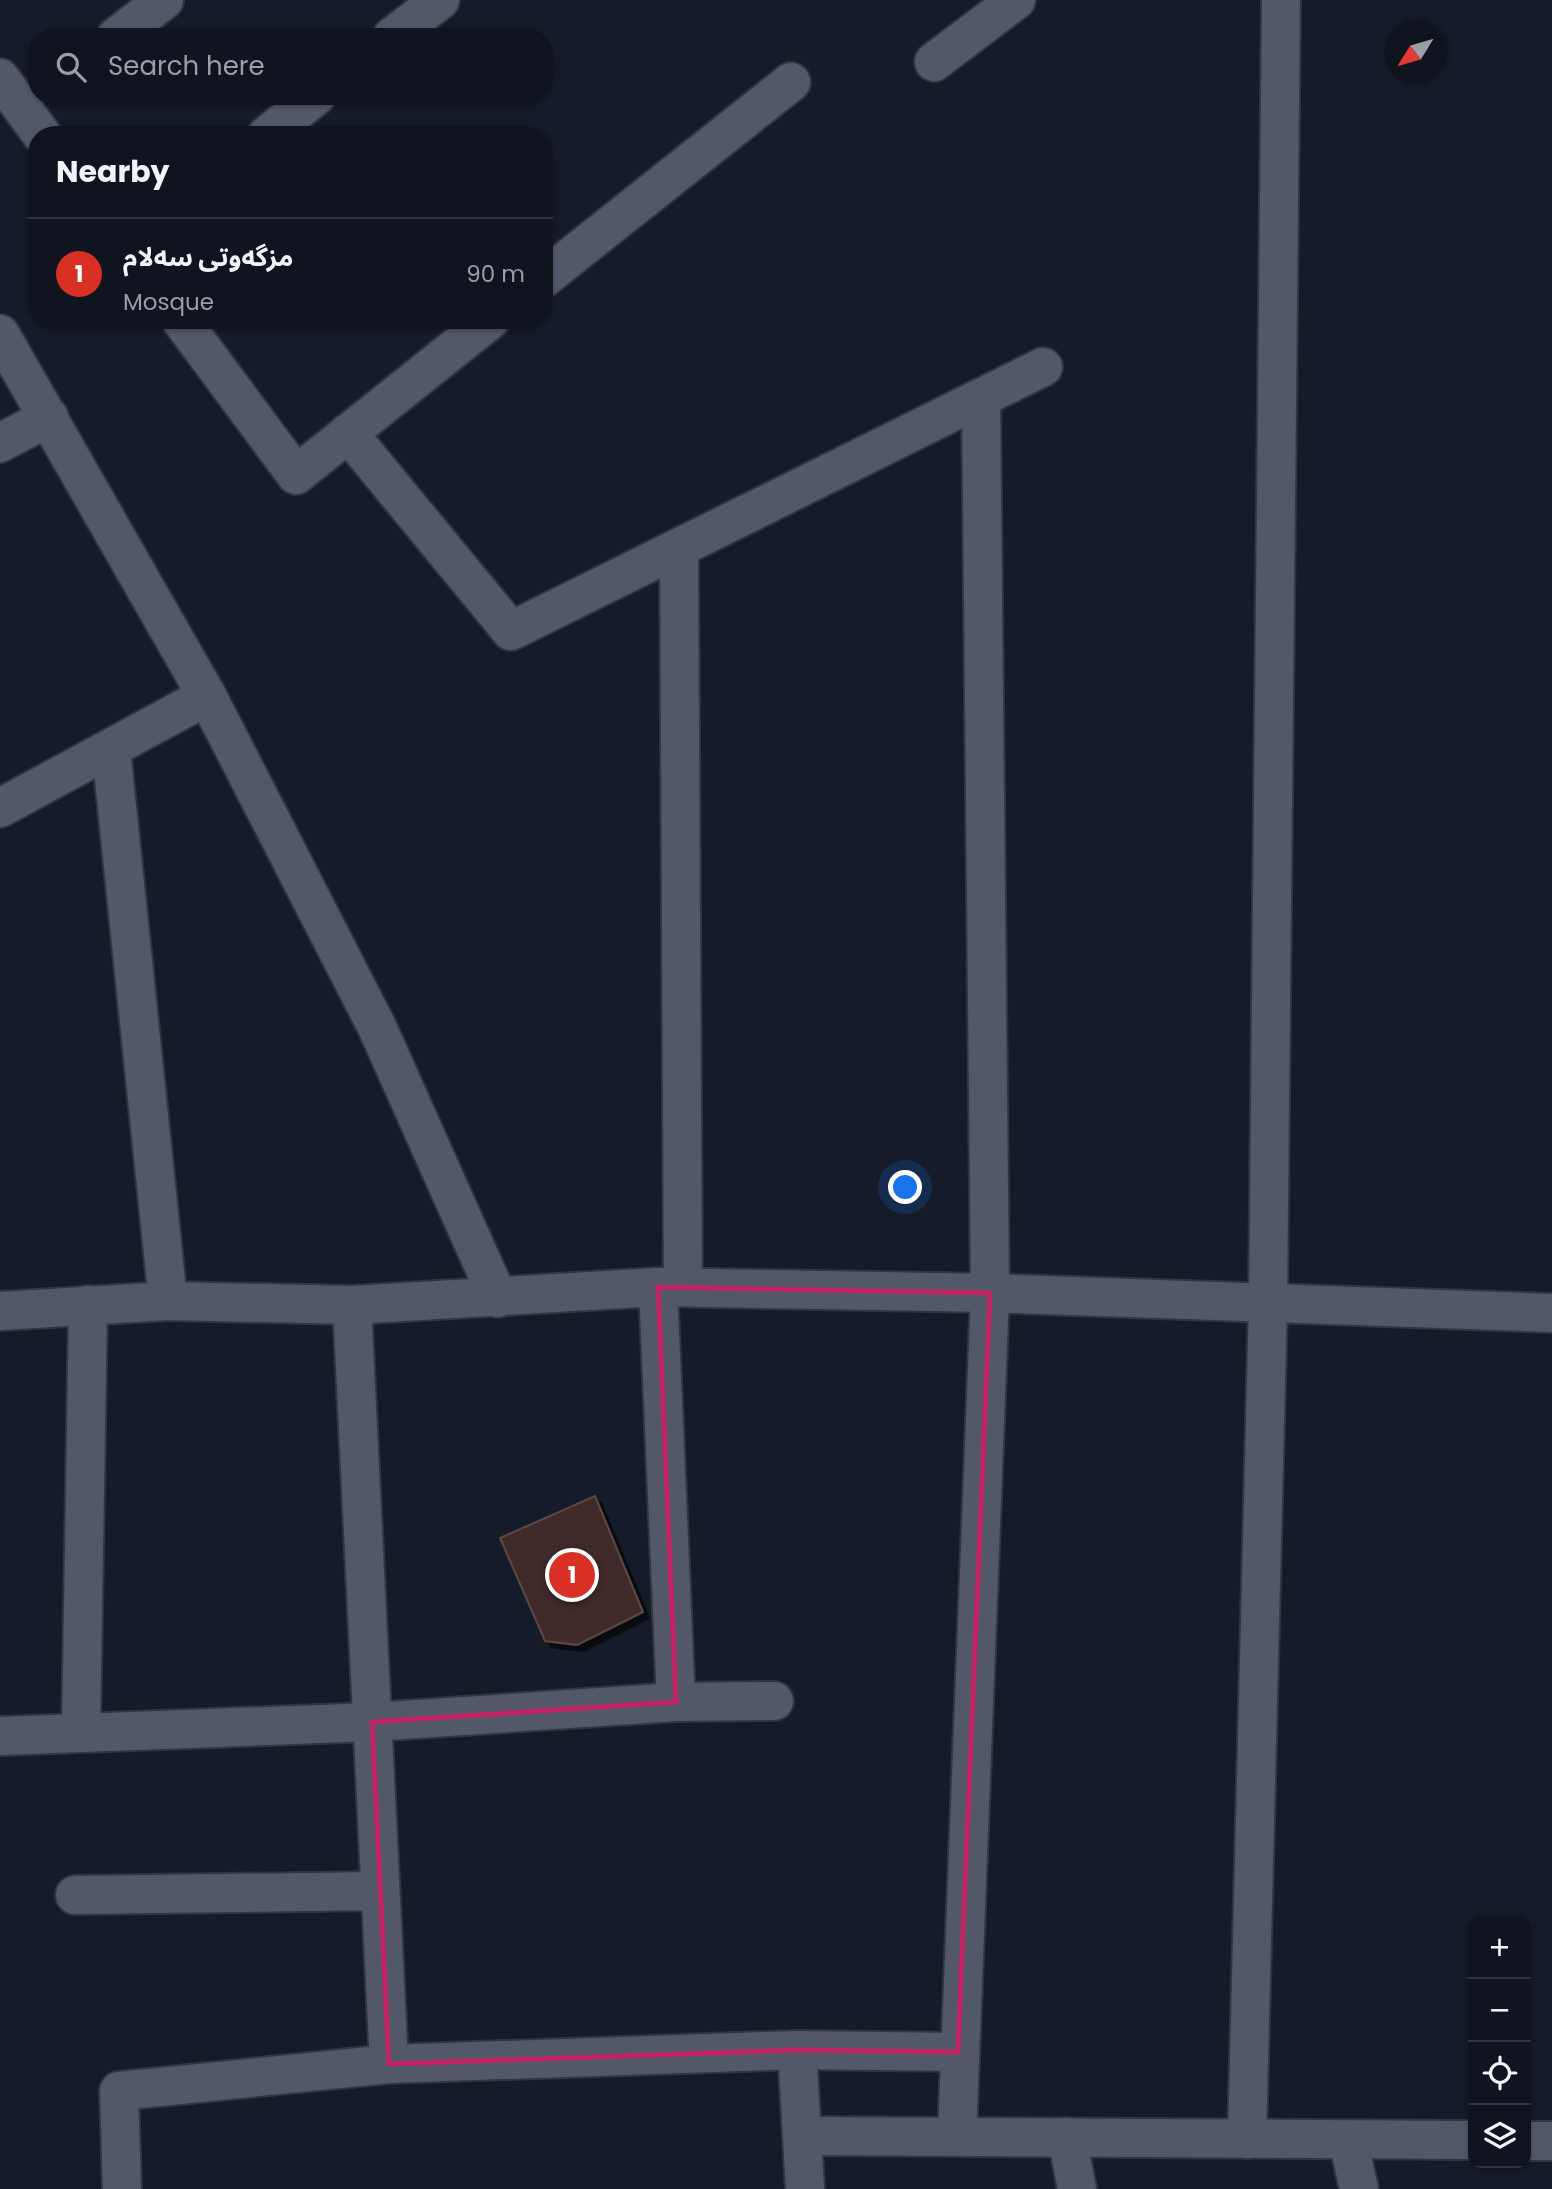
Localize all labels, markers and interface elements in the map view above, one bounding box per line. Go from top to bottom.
north arrow [1384,21,1447,84]
search box [28,28,553,105]
icon: search [52,48,90,86]
text: Search here [108,48,265,84]
text: Nearby [56,150,170,193]
text: مزگەوتی سەلام [123,239,293,275]
text: 1 [75,258,83,290]
text: 90 m [466,258,525,290]
text: Mosque [123,286,214,318]
your location [888,1170,922,1204]
pin: 1 [549,1549,595,1601]
map controls [1468,1916,1531,2168]
button: + [1468,1916,1531,1979]
button: − [1468,1979,1531,2042]
button: locate [1468,2042,1531,2105]
button: layers [1468,2105,1531,2168]

